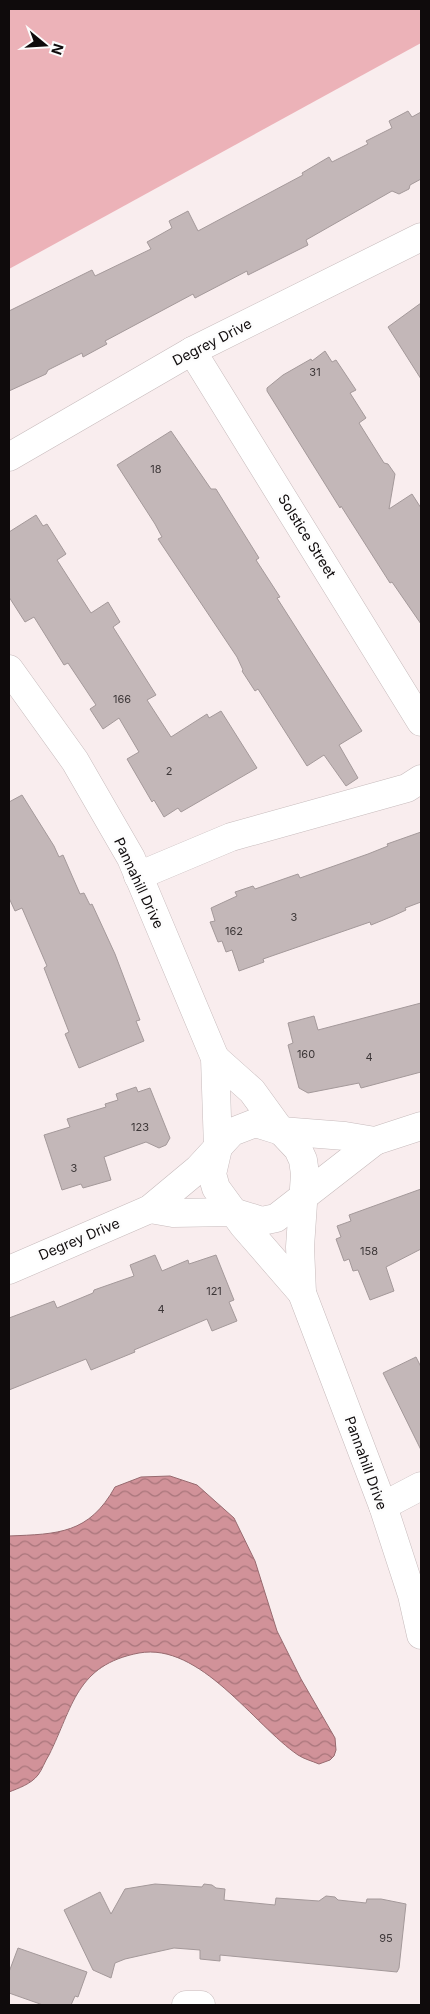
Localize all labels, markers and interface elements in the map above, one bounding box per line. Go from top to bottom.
north arrow [20,20,70,70]
text: N [48,41,68,57]
street label: Degrey Drive [169,314,254,369]
house number: 31 [309,365,321,379]
house number: 18 [150,462,162,476]
street label: Solstice Street [275,491,340,581]
house number: 166 [113,692,131,706]
house number: 2 [166,764,172,778]
street label: Pannahill Drive [111,835,168,931]
house number: 3 [291,910,298,924]
house number: 162 [225,924,243,938]
house number: 160 [297,1047,315,1061]
house number: 4 [365,1050,373,1064]
house number: 123 [131,1120,149,1134]
house number: 3 [71,1161,78,1175]
street label: Degrey Drive [36,1214,122,1263]
house number: 158 [360,1244,378,1258]
house number: 121 [206,1284,222,1298]
house number: 4 [157,1302,165,1316]
street label: Pannahill Drive [342,1414,391,1512]
house number: 95 [379,1931,393,1945]

